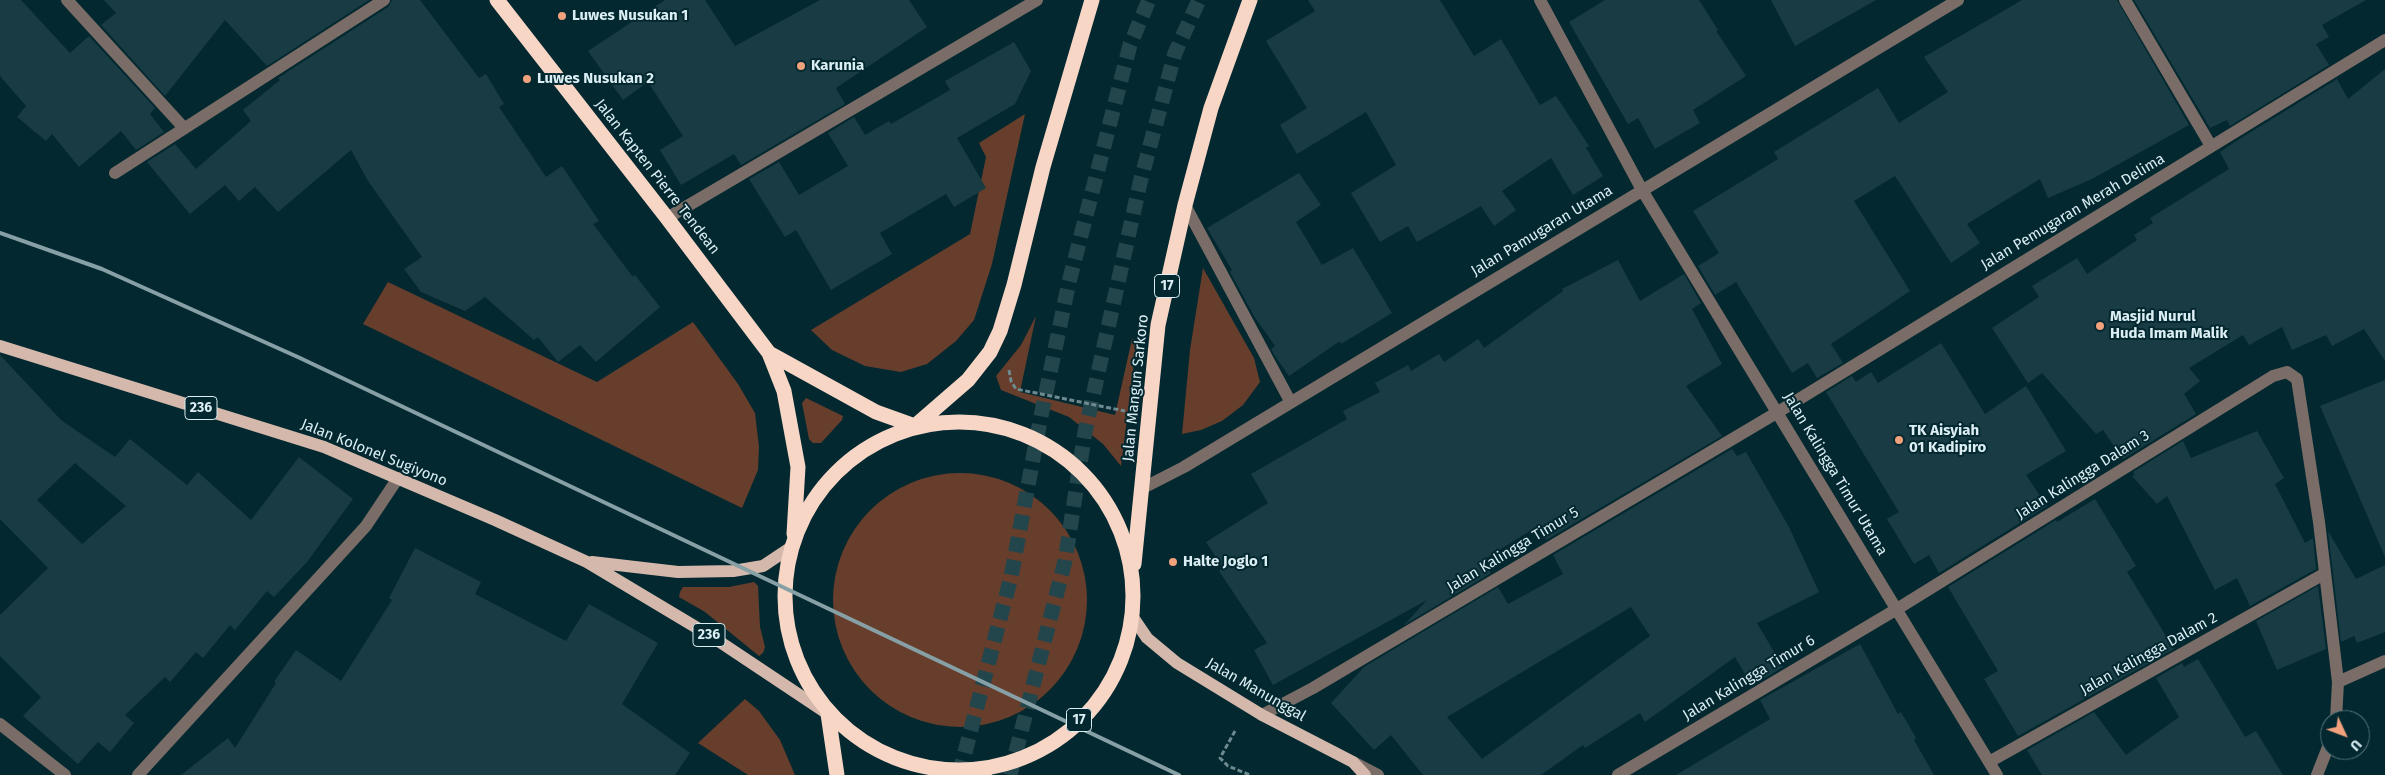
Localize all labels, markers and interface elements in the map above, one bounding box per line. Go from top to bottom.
place label: Luwes Nusukan 1 [572,7,688,25]
marker: Luwes Nusukan 1 [556,10,568,22]
place label: Karunia [811,57,864,75]
marker: Karunia [795,60,807,72]
place label: Luwes Nusukan 2 [537,70,654,88]
marker: Luwes Nusukan 2 [521,73,533,85]
street label: Jalan Kapten Pierre Tendean [591,96,723,258]
street label: Jalan Pemugaran Merah Delima [1978,150,2168,274]
street label: Jalan Pamugaran Utama [1468,182,1616,280]
road number: 17 [1154,274,1180,298]
place label: Masjid Nurul Huda Imam Malik [2110,308,2228,343]
street label: Jalan Mangun Sarkoro [1119,313,1153,463]
marker: Masjid Nurul Huda Imam Malik [2094,320,2106,332]
street label: Jalan Kalingga Timur Utama [1779,389,1891,559]
road number: 236 [185,396,217,419]
street label: Jalan Kolonel Sugiyono [298,415,450,491]
place label: TK Aisyiah 01 Kadipiro [1909,422,1986,457]
street label: Jalan Kalingga Dalam 3 [2013,427,2153,523]
marker: TK Aisyiah 01 Kadipiro [1893,434,1905,446]
street label: Jalan Kalingga Timur 5 [1444,504,1582,596]
place label: Halte Joglo 1 [1183,553,1268,571]
marker: Halte Joglo 1 [1167,556,1179,568]
street label: Jalan Kalingga Dalam 2 [2077,609,2221,699]
road number: 236 [693,624,725,646]
street label: Jalan Kalingga Timur 6 [1680,631,1818,725]
street label: Jalan Manunggal [1203,654,1309,726]
road number: 17 [1066,708,1092,732]
north arrow [2320,710,2370,760]
text: U [2346,736,2365,754]

